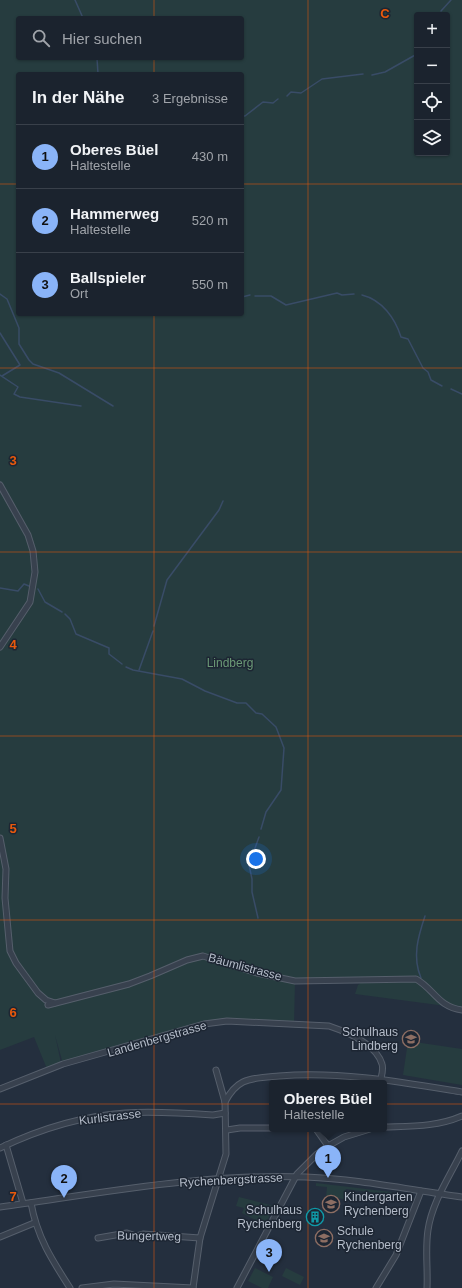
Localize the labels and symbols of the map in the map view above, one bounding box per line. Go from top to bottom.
text: C [380,6,390,21]
text: 3 [9,453,17,468]
text: 4 [9,637,17,652]
park label: Lindberg [207,656,253,670]
text: 5 [9,821,17,836]
your location [246,849,266,869]
street label: Bäumlistrasse [207,950,284,984]
text: 6 [9,1005,17,1020]
street label: Landenbergstrasse [106,1018,209,1060]
place label: Schulhaus Lindberg [342,1025,398,1053]
school or university icon: Schulhaus Lindberg [401,1029,421,1049]
street label: Kurlistrasse [78,1106,142,1128]
pin: 1 [315,1145,341,1178]
pin: 2 [51,1165,77,1198]
street label: Rychenbergstrasse [179,1170,283,1190]
text: 7 [9,1189,17,1204]
place label: Kindergarten Rychenberg [344,1190,413,1218]
school or university icon: Kindergarten Rychenberg [321,1194,341,1214]
place label: Schulhaus Rychenberg [237,1203,302,1231]
building icon: Schulhaus Rychenberg [305,1207,325,1227]
place label: Schule Rychenberg [337,1224,402,1252]
street label: Bungertweg [117,1228,181,1244]
school or university icon: Schule Rychenberg [314,1228,334,1248]
pin: 3 [256,1239,282,1272]

